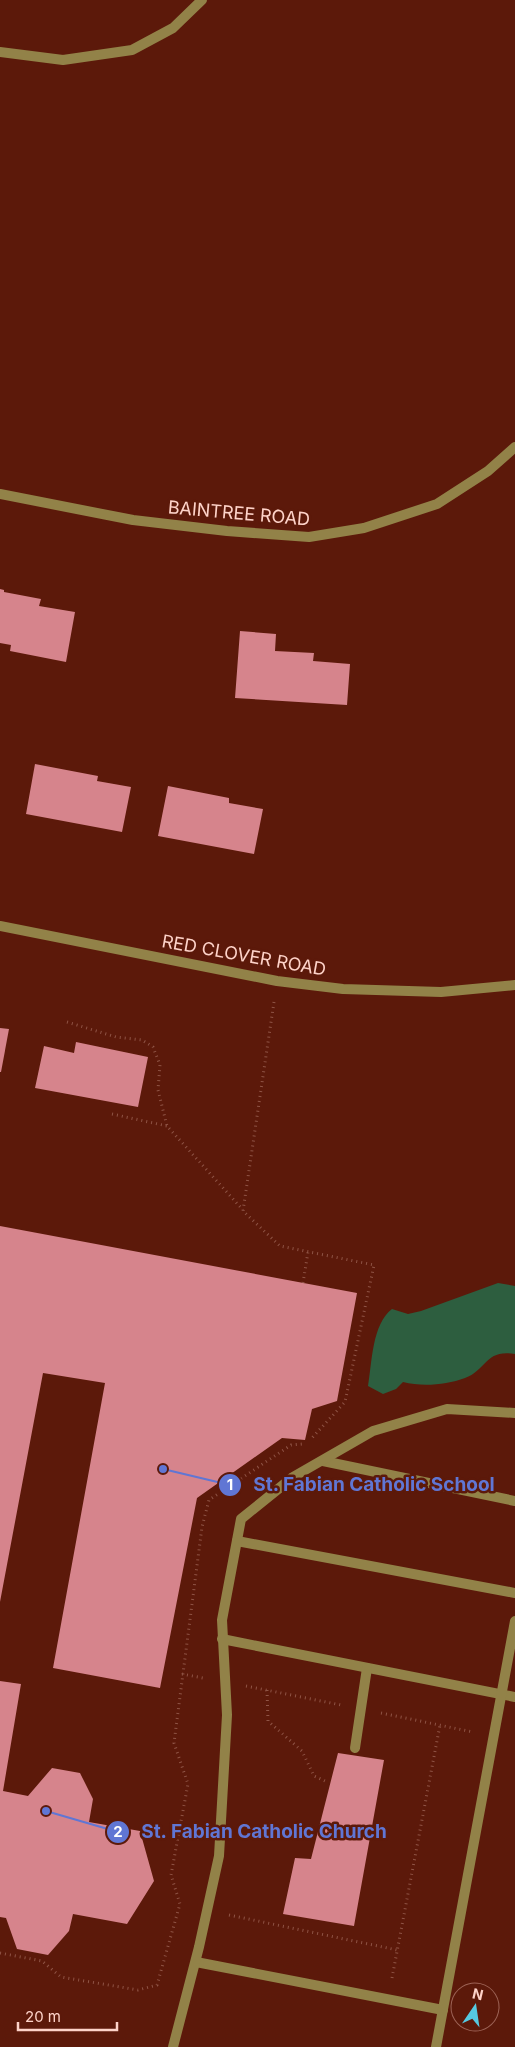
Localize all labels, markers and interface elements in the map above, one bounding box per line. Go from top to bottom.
street label: BAINTREE ROAD [167,496,311,530]
street label: RED CLOVER ROAD [160,930,328,980]
callout: St. Fabian Catholic School [218,1468,505,1502]
text: St. Fabian Catholic School [253,1473,495,1496]
text: 1 [227,1475,233,1494]
callout: St. Fabian Catholic Church [106,1815,397,1849]
text: St. Fabian Catholic Church [141,1820,387,1843]
text: 2 [113,1822,123,1841]
north arrow [450,1982,500,2032]
text: N [471,1984,485,2003]
scale bar [18,2000,116,2032]
text: 20 m [25,2007,61,2026]

